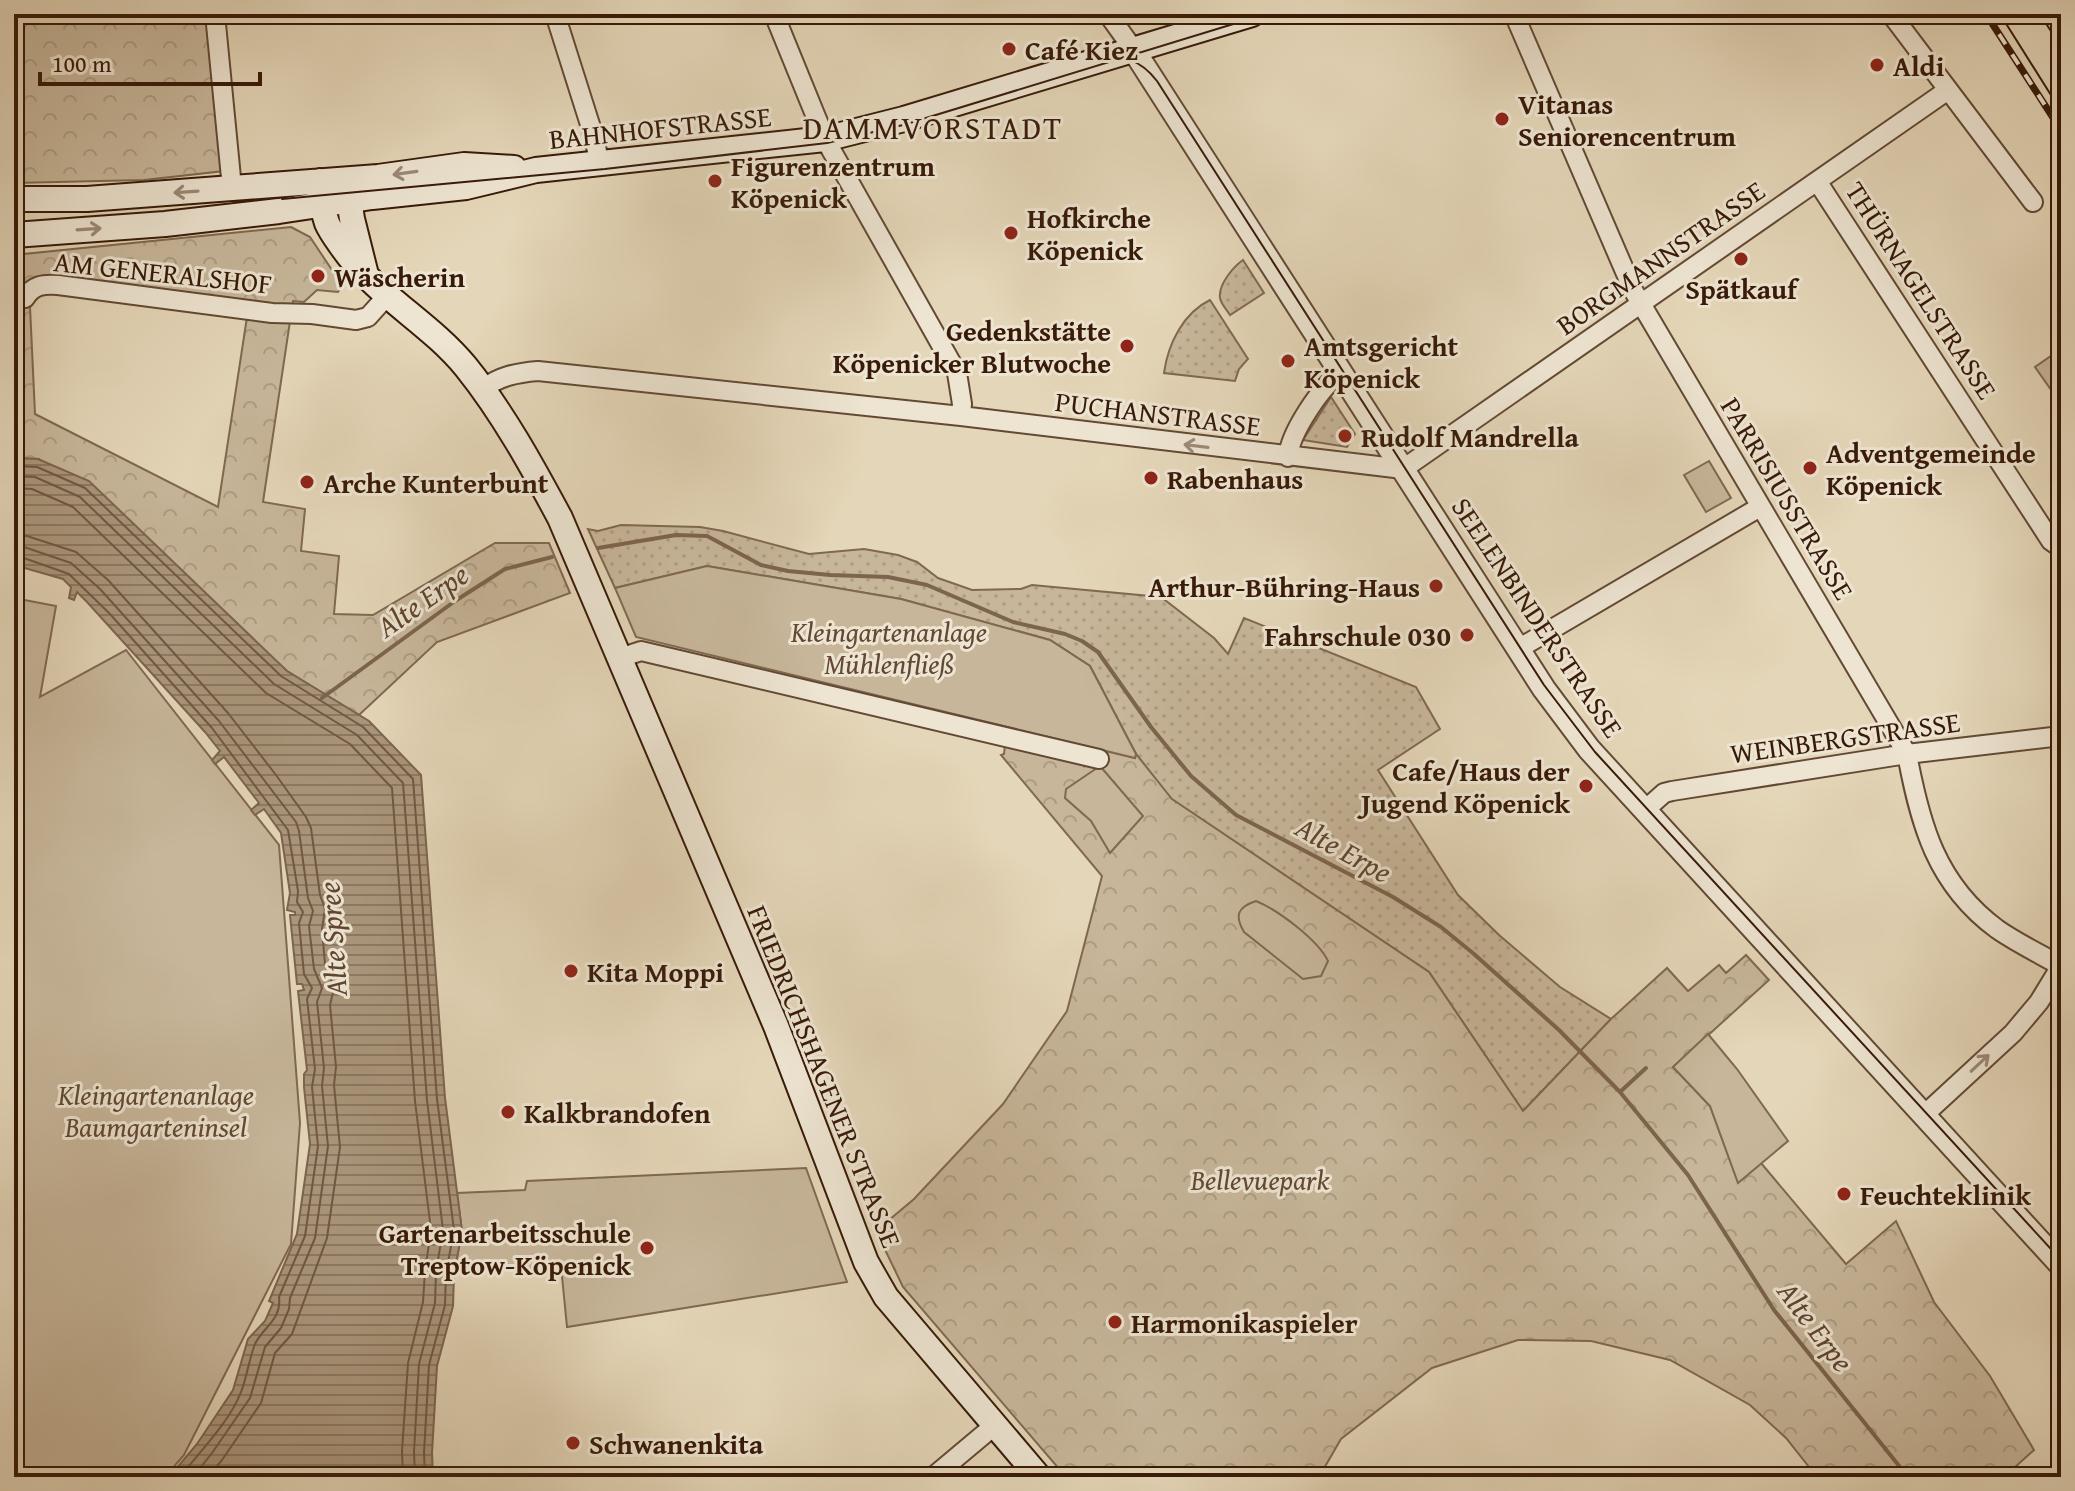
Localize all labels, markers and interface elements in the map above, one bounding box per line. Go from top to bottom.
place label: Café Kiez [1025,29,1138,70]
scale bar [40,36,260,86]
marker: Café Kiez [1000,40,1018,58]
place label: Aldi [1893,45,1945,86]
text: 100 m [52,46,112,81]
marker: Aldi [1868,56,1886,74]
place label: Vitanas Seniorencentrum [1518,83,1736,156]
street label: BAHNHOFSTRASSE [547,95,773,159]
district label: DAMMVORSTADT [803,104,1063,151]
marker: Vitanas Seniorencentrum [1493,110,1511,128]
place label: Figurenzentrum Köpenick [731,145,935,218]
one-way arrow [393,166,418,181]
street label: BORGMANNSTRASSE [1547,170,1773,344]
marker: Figurenzentrum Köpenick [706,172,724,190]
street label: THÜRNAGELSTRASSE [1836,173,2008,407]
one-way arrow [173,185,200,200]
place label: Hofkirche Köpenick [1027,197,1151,270]
one-way arrow [75,221,102,236]
marker: Hofkirche Köpenick [1002,224,1020,242]
street label: AM GENERALSHOF [52,240,274,304]
marker: Spätkauf [1732,250,1750,268]
place label: Wäscherin [334,256,466,297]
marker: Wäscherin [309,267,327,285]
place label: Spätkauf [1685,268,1800,309]
place label: Gedenkstätte Köpenicker Blutwoche [833,310,1111,383]
place label: Amtsgericht Köpenick [1304,325,1459,398]
marker: Gedenkstätte Köpenicker Blutwoche [1118,337,1136,355]
marker: Amtsgericht Köpenick [1279,352,1297,370]
street label: PUCHANSTRASSE [1053,380,1263,446]
street label: PARRISIUSSTRASSE [1711,389,1865,607]
place label: Rudolf Mandrella [1361,416,1580,457]
marker: Rudolf Mandrella [1336,427,1354,445]
place label: Adventgemeinde Köpenick [1826,432,2036,505]
one-way arrow [1183,438,1210,453]
place label: Rabenhaus [1167,458,1303,499]
marker: Adventgemeinde Köpenick [1801,459,1819,477]
place label: Arche Kunterbunt [323,462,549,503]
marker: Rabenhaus [1142,469,1160,487]
marker: Arche Kunterbunt [298,473,316,491]
street label: SEELENBINDERSTRASSE [1442,489,1634,745]
water label: Alte Erpe [366,552,477,648]
place label: Arthur-Bühring-Haus [1148,566,1420,607]
marker: Arthur-Bühring-Haus [1427,577,1445,595]
park label: Kleingartenanlage Mühlenfließ [790,611,987,684]
place label: Fahrschule 030 [1265,615,1451,656]
marker: Fahrschule 030 [1458,626,1476,644]
street label: WEINBERGSTRASSE [1728,701,1962,773]
place label: Cafe/Haus der Jugend Köpenick [1357,750,1571,823]
marker: Cafe/Haus der Jugend Köpenick [1577,777,1595,795]
water label: Alte Erpe [1287,804,1400,893]
water label: Alte Spree [306,880,358,999]
street label: FRIEDRICHSHAGENER STRASSE [737,899,913,1253]
place label: Kita Moppi [587,951,724,992]
marker: Kita Moppi [562,962,580,980]
one-way arrow [1970,1055,1990,1073]
park label: Kleingartenanlage Baumgarteninsel [57,1074,254,1147]
place label: Kalkbrandofen [524,1092,711,1133]
marker: Kalkbrandofen [499,1103,517,1121]
park label: Bellevuepark [1190,1159,1329,1200]
place label: Feuchteklinik [1860,1174,2032,1215]
marker: Feuchteklinik [1835,1185,1853,1203]
place label: Gartenarbeitsschule Treptow-Köpenick [379,1212,632,1285]
marker: Gartenarbeitsschule Treptow-Köpenick [638,1239,656,1257]
water label: Alte Erpe [1767,1270,1865,1381]
place label: Harmonikaspieler [1131,1302,1358,1343]
marker: Harmonikaspieler [1106,1313,1124,1331]
place label: Schwanenkita [589,1423,764,1464]
marker: Schwanenkita [564,1434,582,1452]

